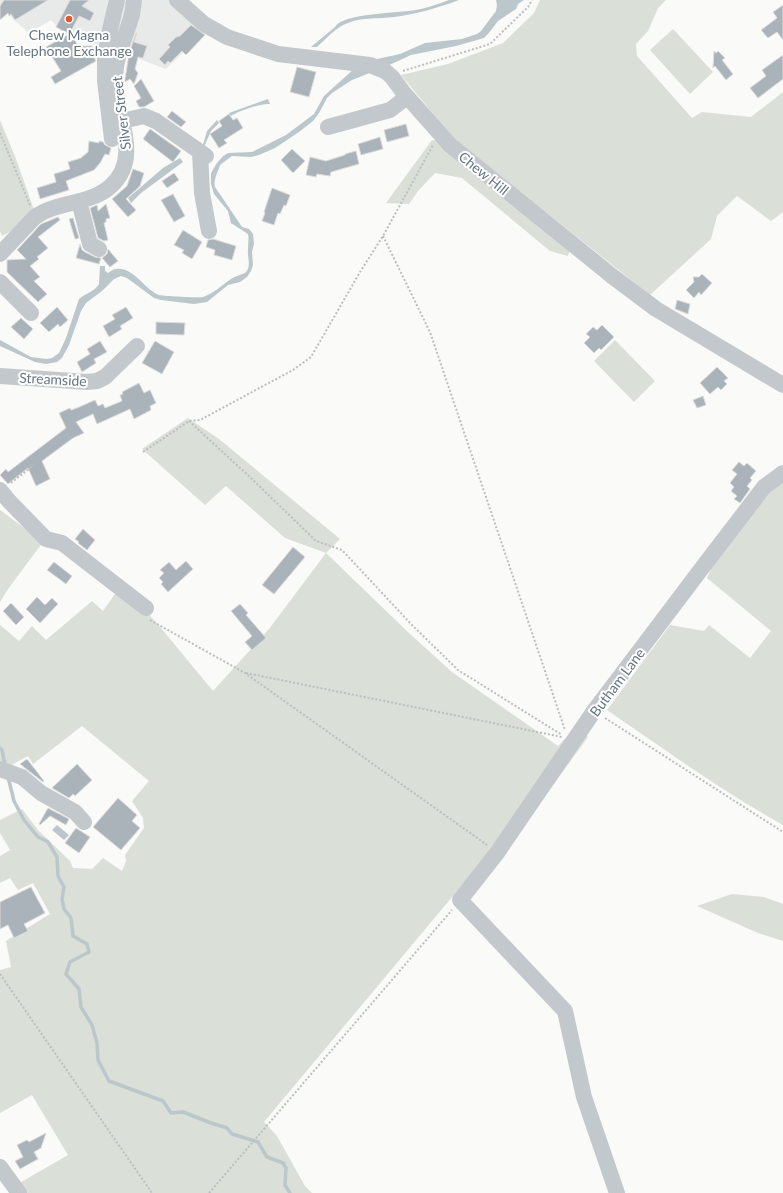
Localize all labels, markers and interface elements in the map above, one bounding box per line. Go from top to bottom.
marker: Chew Magna Telephone Exchange [64,14,74,24]
place label: Chew Magna Telephone Exchange [6,26,132,59]
street label: Silver Street [108,75,134,151]
street label: Chew Hill [456,148,512,198]
street label: Streamside [19,369,87,389]
street label: Butham Lane [586,645,648,719]

